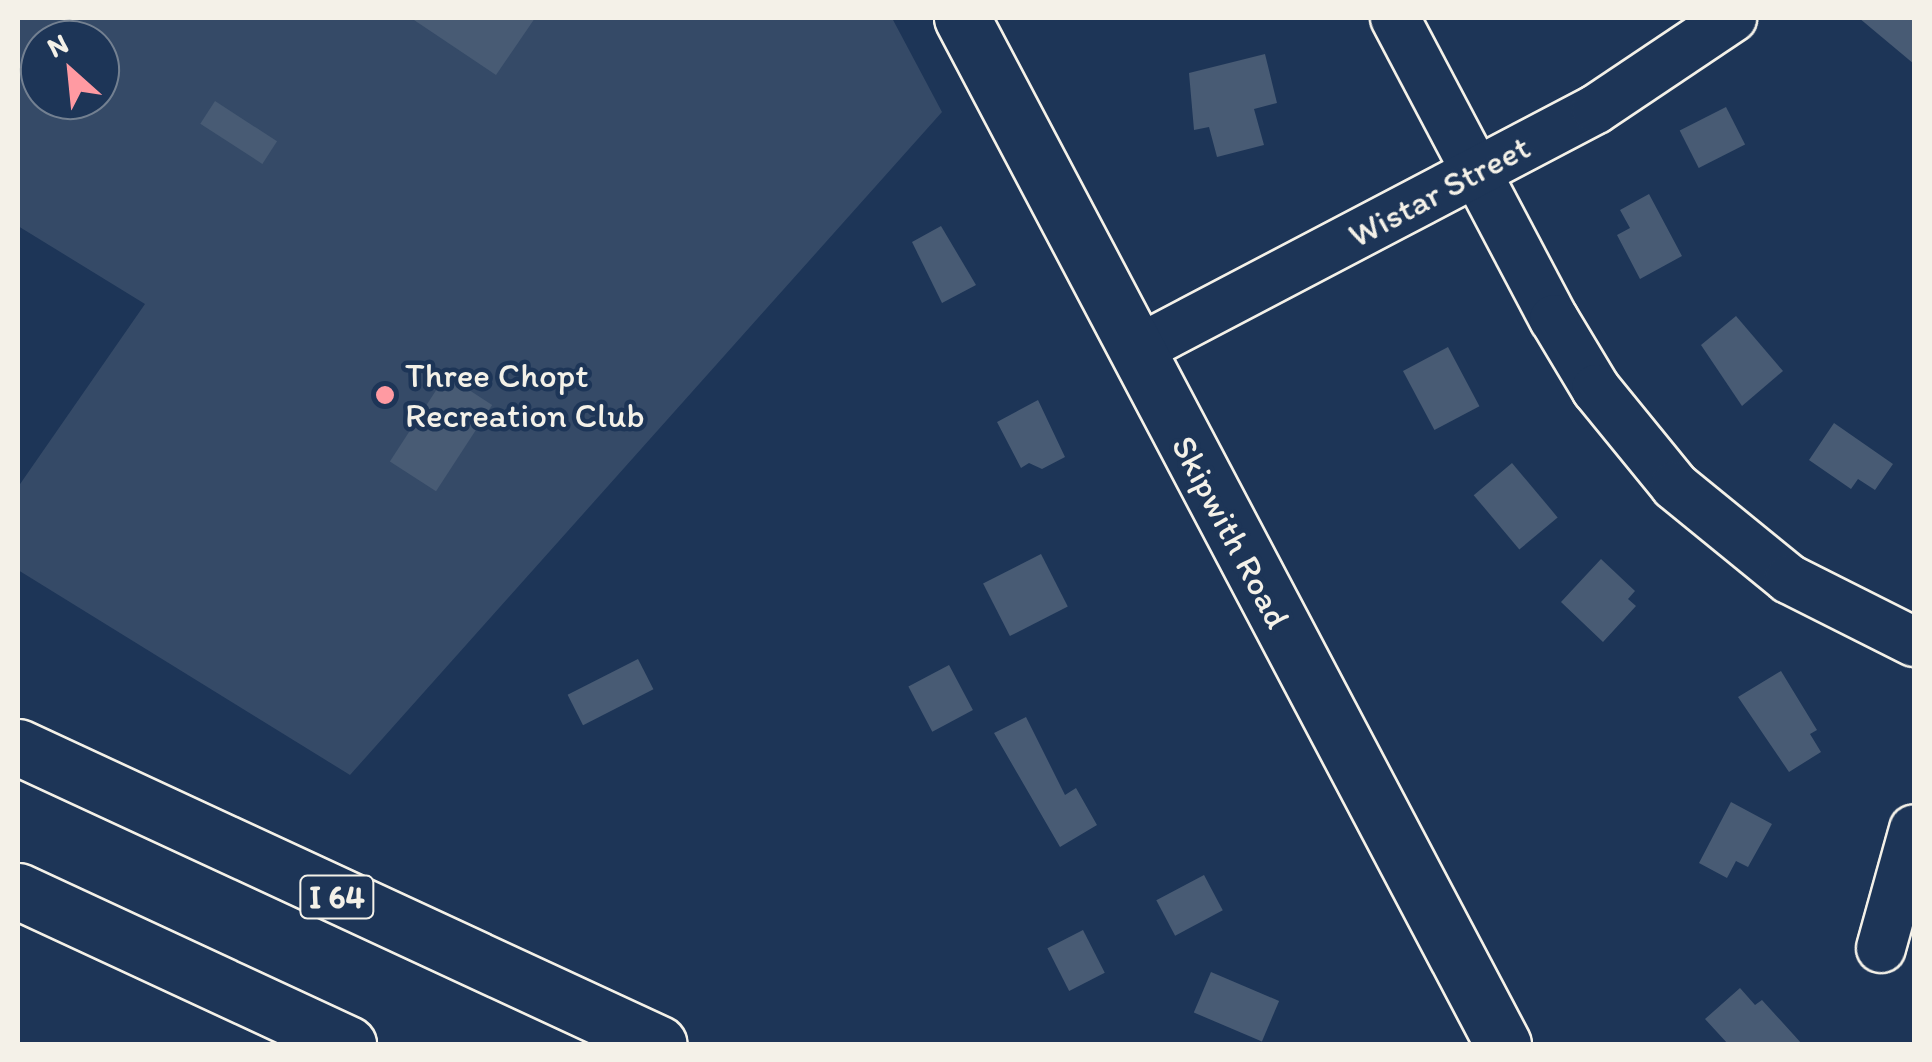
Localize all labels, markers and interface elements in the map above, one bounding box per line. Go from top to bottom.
north arrow [20,20,120,120]
text: N [41,26,73,64]
street label: Wistar Street [1341,126,1537,256]
place label: Three Chopt Recreation Club [405,354,645,436]
marker: Three Chopt Recreation Club [374,384,396,406]
street label: Skipwith Road [1163,429,1299,635]
road number: I 64 [297,870,377,924]

